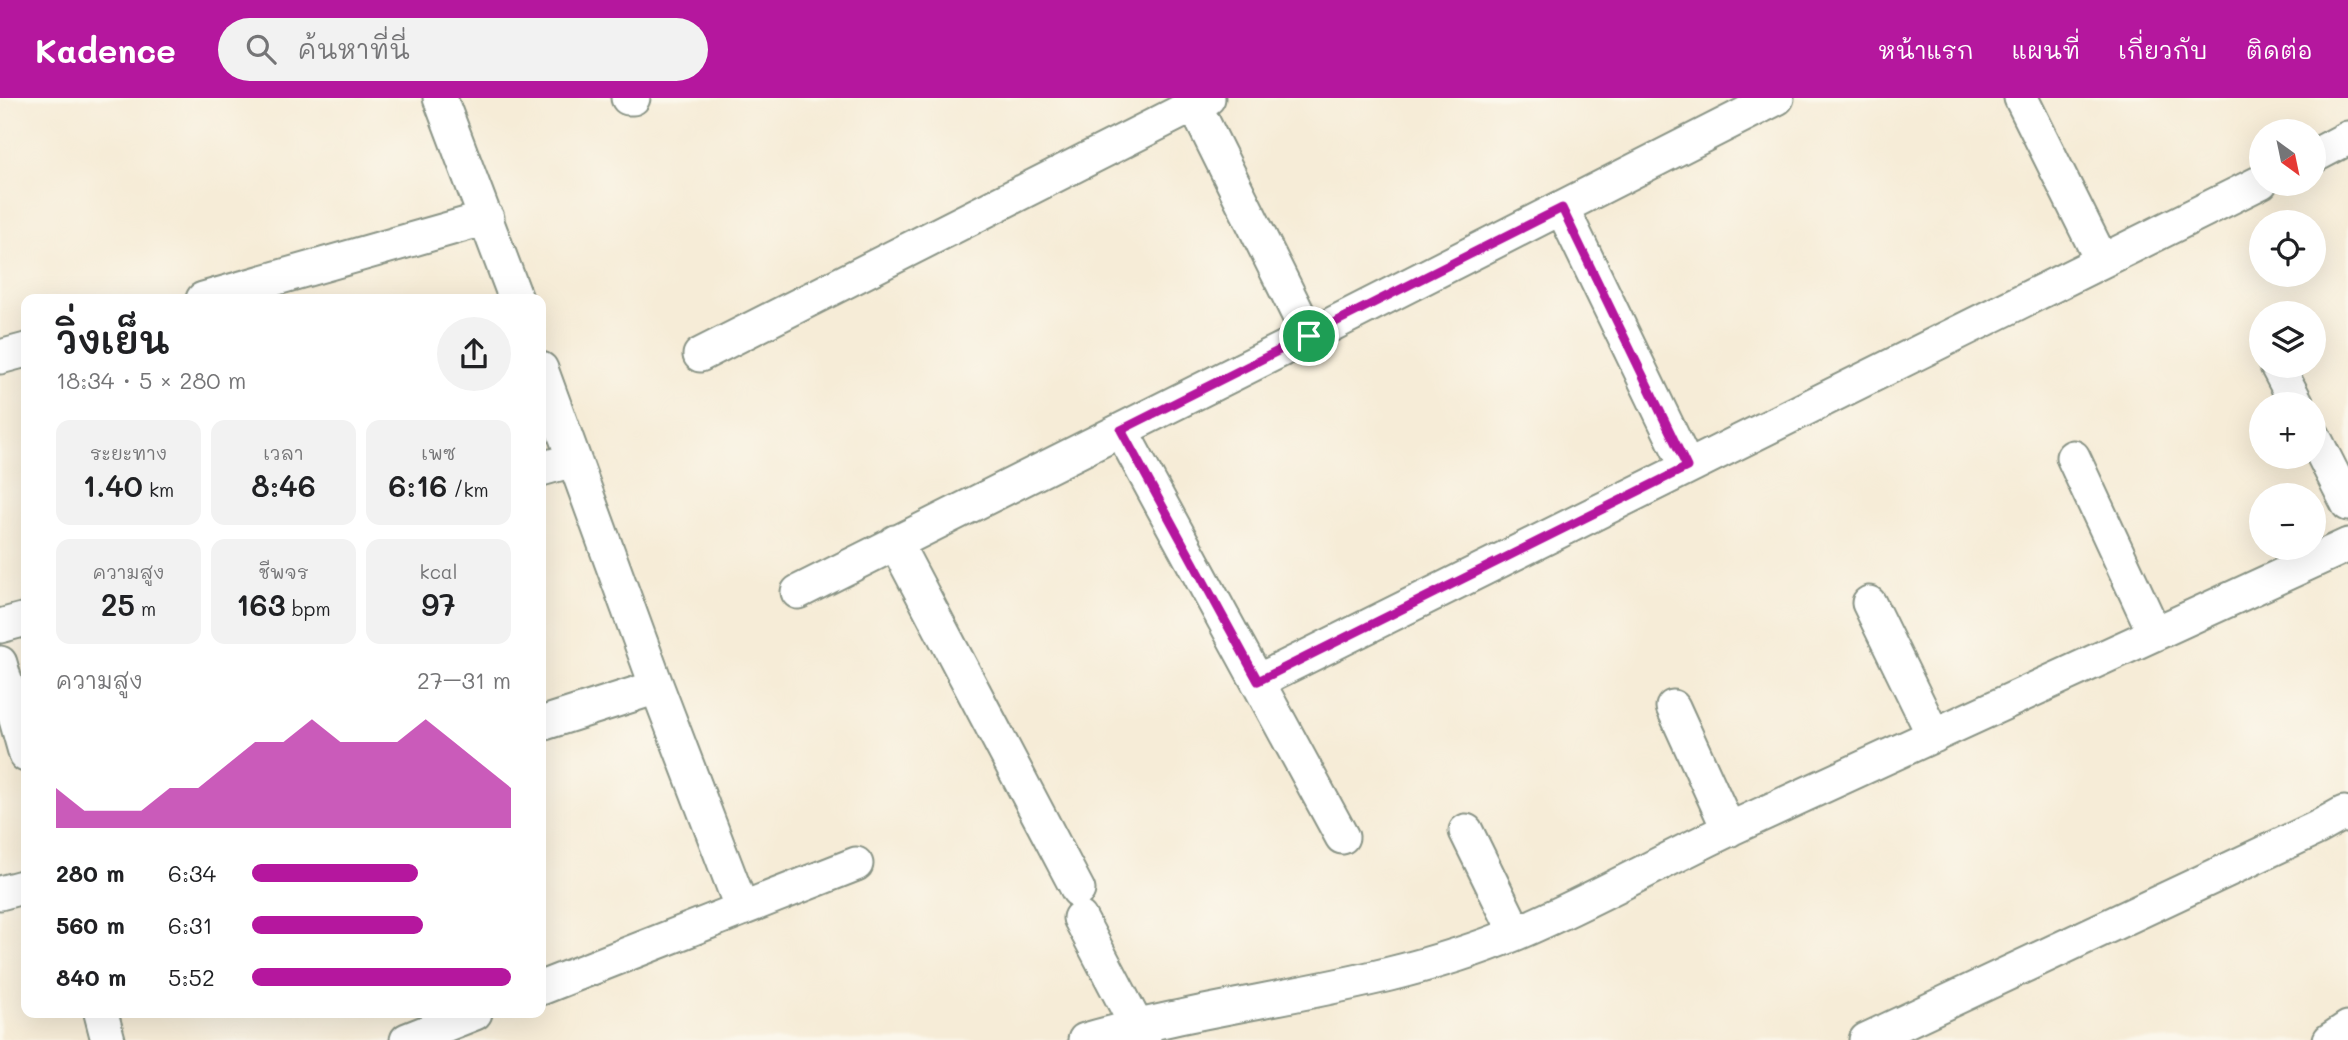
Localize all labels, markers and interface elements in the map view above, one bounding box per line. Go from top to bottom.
search box [218,18,708,81]
text: Kadence [35,28,176,71]
icon: search [242,30,280,68]
text: ค้นหาที่นี่ [298,32,410,66]
text: หน้าแรก [1878,34,1974,65]
text: แผนที่ [2012,34,2080,65]
text: เกี่ยวกับ [2118,34,2208,65]
text: ติดต่อ [2246,34,2313,65]
north arrow [2249,119,2326,196]
map controls [2249,119,2326,560]
button: locate [2249,210,2326,287]
button: layers [2249,301,2326,378]
pin [1279,306,1339,366]
text: วิ่งเย็น [56,314,169,364]
button: share [437,317,511,391]
icon: arrive [1290,317,1328,355]
text: 18:34 · 5 × 280 m [56,365,246,395]
button: + [2249,392,2326,469]
text: ระยะทาง [90,440,167,465]
text: เวลา [263,440,304,465]
text: เพซ [421,440,456,465]
text: 1.40 [83,465,143,505]
text: 8:46 [251,465,316,505]
text: 6:16 [388,465,447,505]
text: km [143,477,174,502]
text: /km [447,477,489,502]
button: − [2249,483,2326,560]
text: ความสูง [93,559,164,584]
text: ชีพจร [258,559,309,584]
text: kcal [420,559,457,584]
text: 25 [101,584,135,624]
text: 163 [236,584,286,624]
text: 97 [421,584,456,624]
text: m [135,596,156,621]
text: bpm [286,596,331,621]
text: ความสูง [56,665,143,695]
text: 27–31 m [417,665,511,695]
text: 280 m [56,858,124,888]
text: 6:34 [168,858,216,888]
text: 560 m [56,910,125,940]
text: 6:31 [168,910,213,940]
text: 840 m [56,962,126,992]
text: 5:52 [168,962,215,992]

